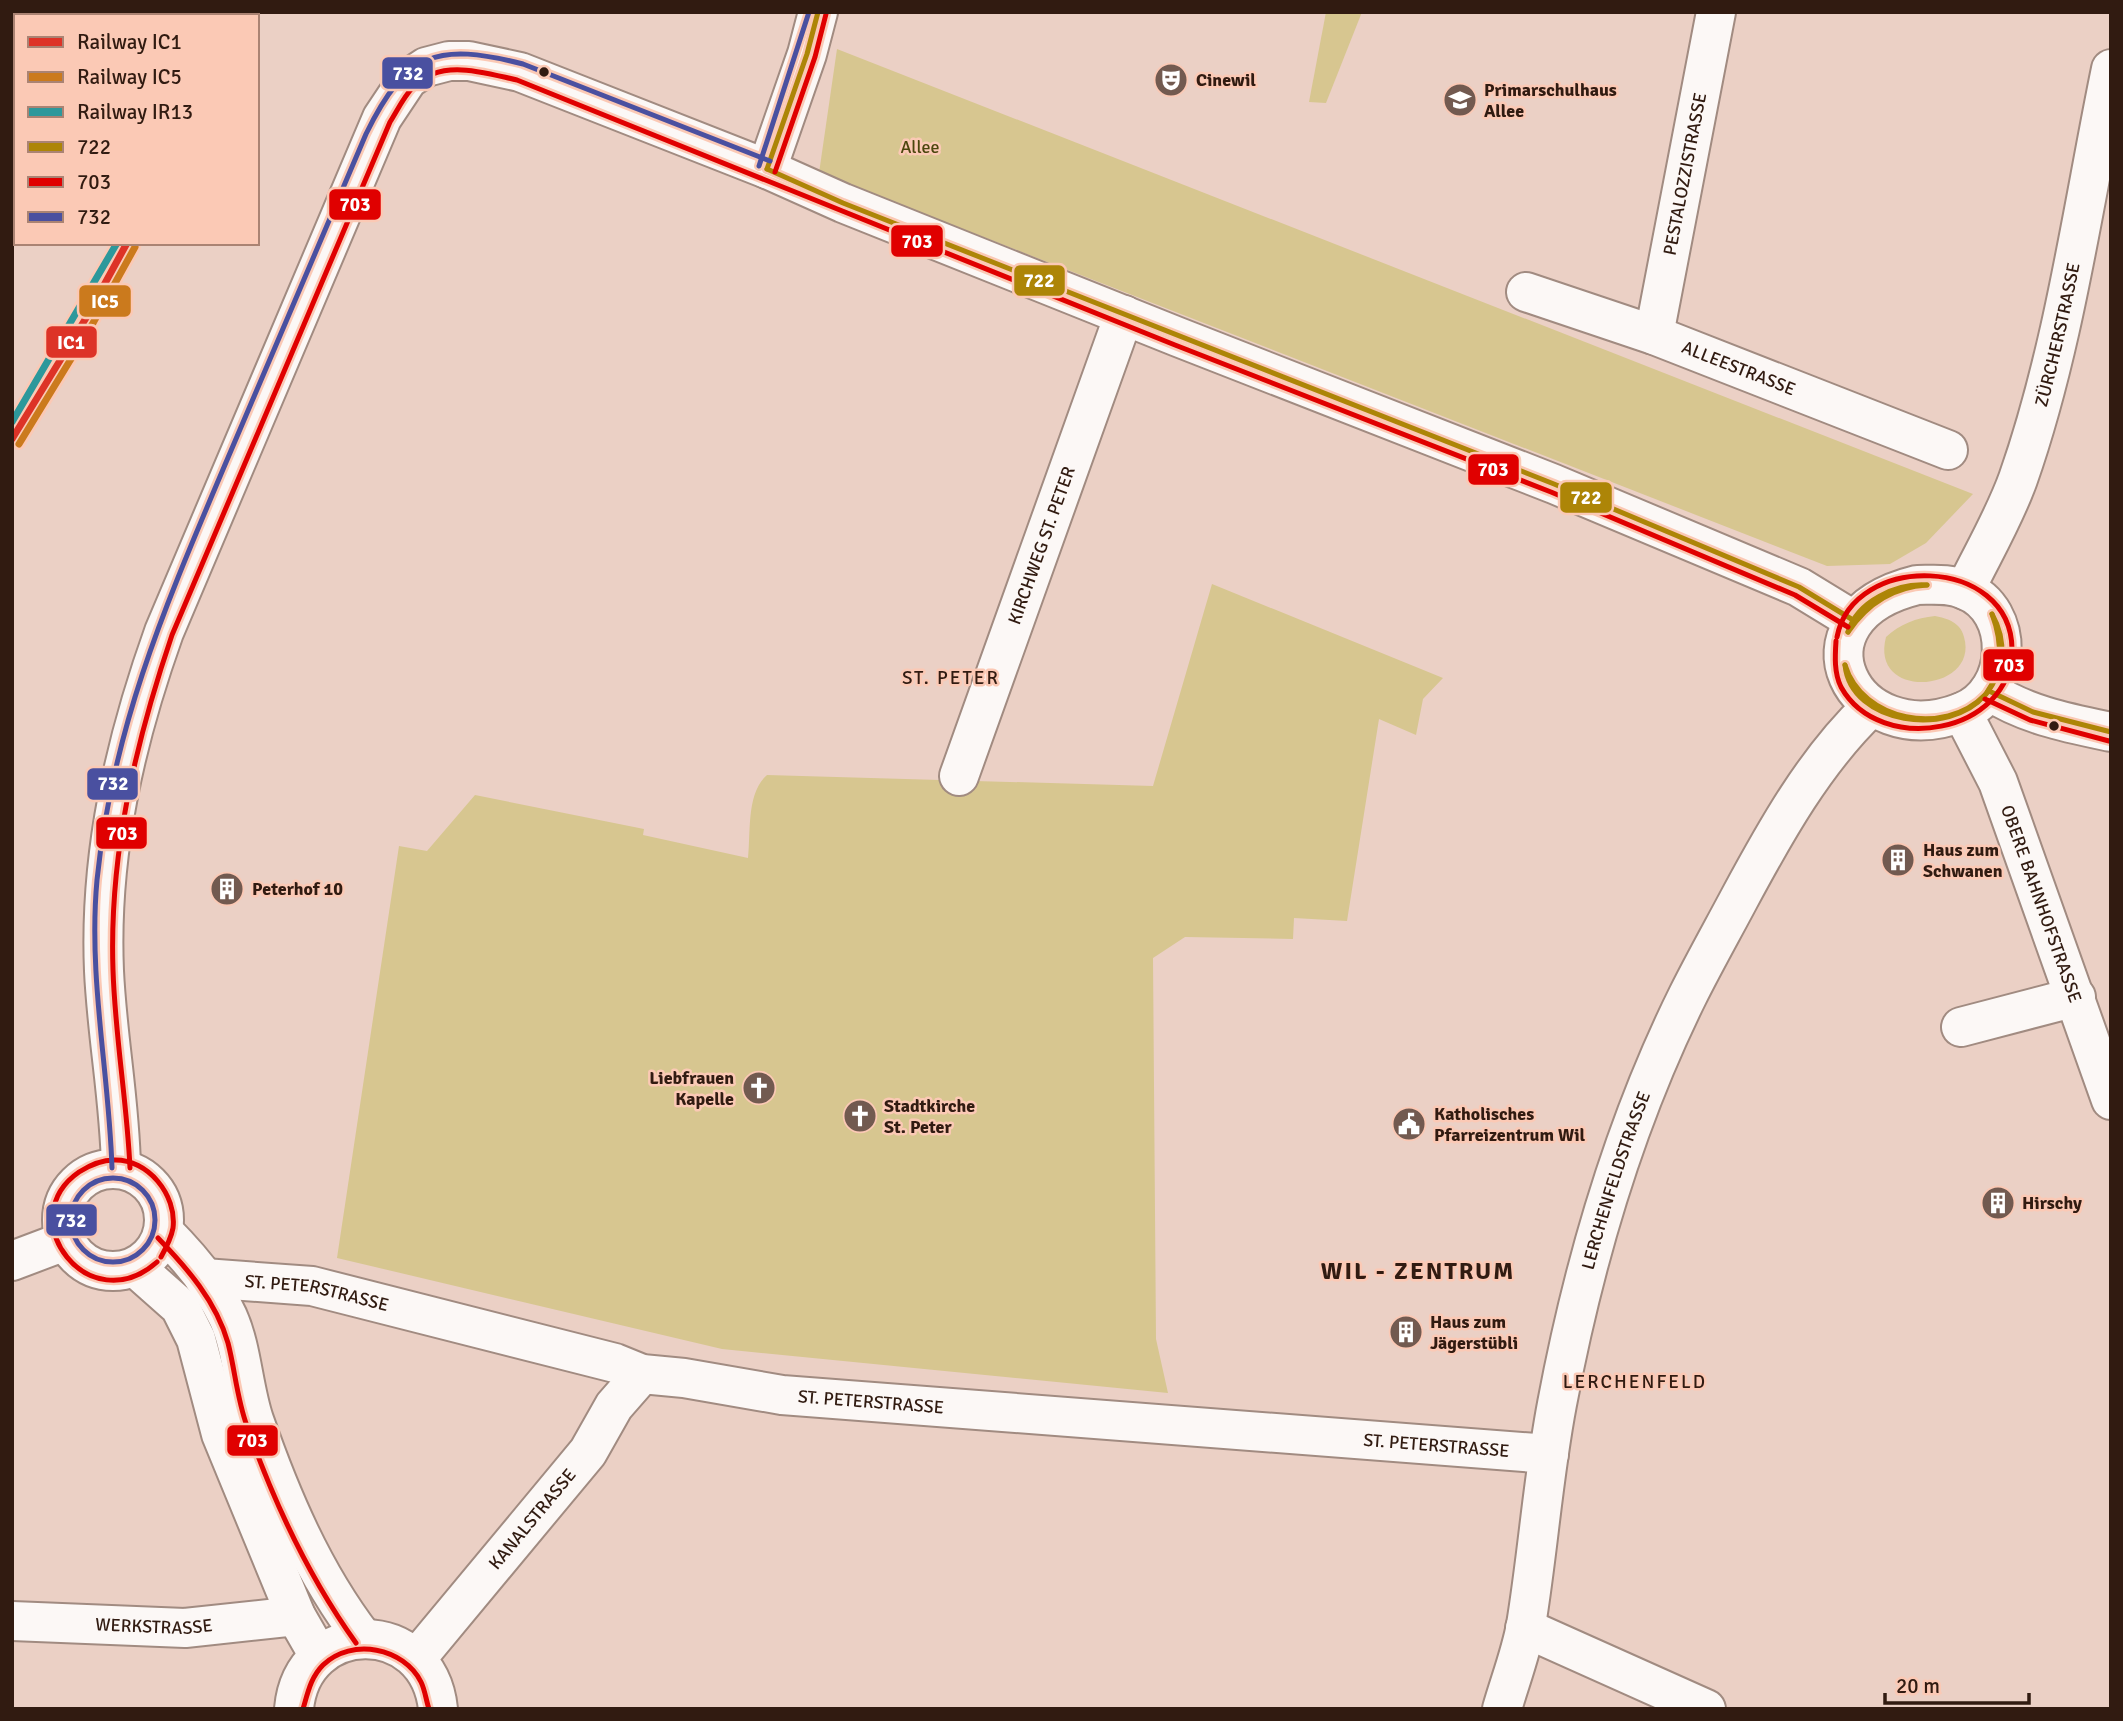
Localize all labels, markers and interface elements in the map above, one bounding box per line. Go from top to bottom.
legend [14,14,259,245]
text: Railway IC1 [77,29,182,55]
line badge: 732 [381,56,434,90]
theatre icon: Cinewil [1152,61,1190,99]
text: 732 [393,62,423,86]
text: Railway IC5 [77,64,182,90]
unlabelled marker [537,65,551,79]
place label: Cinewil [1196,69,1256,91]
place label: Primarschulhaus Allee [1484,79,1617,122]
school or university icon: Primarschulhaus Allee [1441,81,1479,119]
street label: PESTALOZZISTRASSE [1659,91,1711,257]
text: Railway IR13 [77,99,193,125]
text: 722 [77,134,111,160]
park label: Allee [900,136,940,158]
text: 703 [77,169,111,195]
line badge: 703 [328,188,382,221]
text: 703 [340,193,370,217]
text: 732 [77,204,111,230]
line badge: 703 [890,224,944,258]
text: 703 [902,230,932,254]
street label: ZÜRCHERSTRASSE [2030,261,2085,409]
line badge: 722 [1013,264,1066,297]
text: 722 [1024,269,1054,293]
line badge: IC5 [78,284,132,318]
text: IC5 [91,290,119,314]
line badge: IC1 [45,325,98,359]
text: IC1 [57,331,85,355]
street label: ALLEESTRASSE [1679,336,1799,400]
line badge: 703 [1467,453,1520,486]
text: 703 [1478,458,1508,482]
street label: KIRCHWEG ST. PETER [1003,463,1080,627]
line badge: 722 [1559,481,1613,514]
text: 722 [1571,486,1601,510]
line badge: 703 [1982,648,2035,682]
text: 703 [1994,654,2024,678]
district label: ST. PETER [902,666,1000,690]
unlabelled marker [2047,719,2061,733]
line badge: 732 [86,767,139,801]
text: 732 [98,772,128,796]
street label: OBERE BAHNHOFSTRASSE [1996,802,2086,1006]
line badge: 703 [95,816,148,850]
text: 703 [107,822,137,846]
place label: Haus zum Schwanen [1923,839,2003,882]
building icon: Haus zum Schwanen [1879,841,1917,879]
building icon: Peterhof 10 [208,870,246,908]
place label: Peterhof 10 [252,878,343,900]
place label: Liebfrauen Kapelle [649,1067,734,1110]
church icon: Liebfrauen Kapelle [740,1069,778,1107]
street label: LERCHENFELDSTRASSE [1577,1088,1655,1272]
place label: Stadtkirche St. Peter [884,1095,975,1138]
church icon: Stadtkirche St. Peter [841,1097,879,1135]
place label: Katholisches Pfarreizentrum Wil [1434,1103,1586,1146]
public building icon: Katholisches Pfarreizentrum Wil [1390,1105,1428,1143]
building icon: Hirschy [1979,1184,2017,1222]
place label: Hirschy [2022,1192,2082,1214]
line badge: 732 [45,1203,98,1237]
text: 732 [56,1209,86,1233]
district label: WIL - ZENTRUM [1321,1256,1515,1286]
street label: ST. PETERSTRASSE [244,1270,391,1316]
place label: Haus zum Jägerstübli [1430,1311,1518,1354]
building icon: Haus zum Jägerstübli [1387,1313,1425,1351]
district label: LERCHENFELD [1563,1370,1707,1394]
street label: ST. PETERSTRASSE [797,1385,945,1418]
line badge: 703 [226,1424,279,1457]
text: 703 [237,1429,267,1453]
street label: ST. PETERSTRASSE [1363,1429,1510,1462]
street label: KANALSTRASSE [484,1464,581,1574]
street label: WERKSTRASSE [95,1613,214,1639]
scale bar [1885,1662,2028,1706]
text: 20 m [1896,1673,1940,1699]

